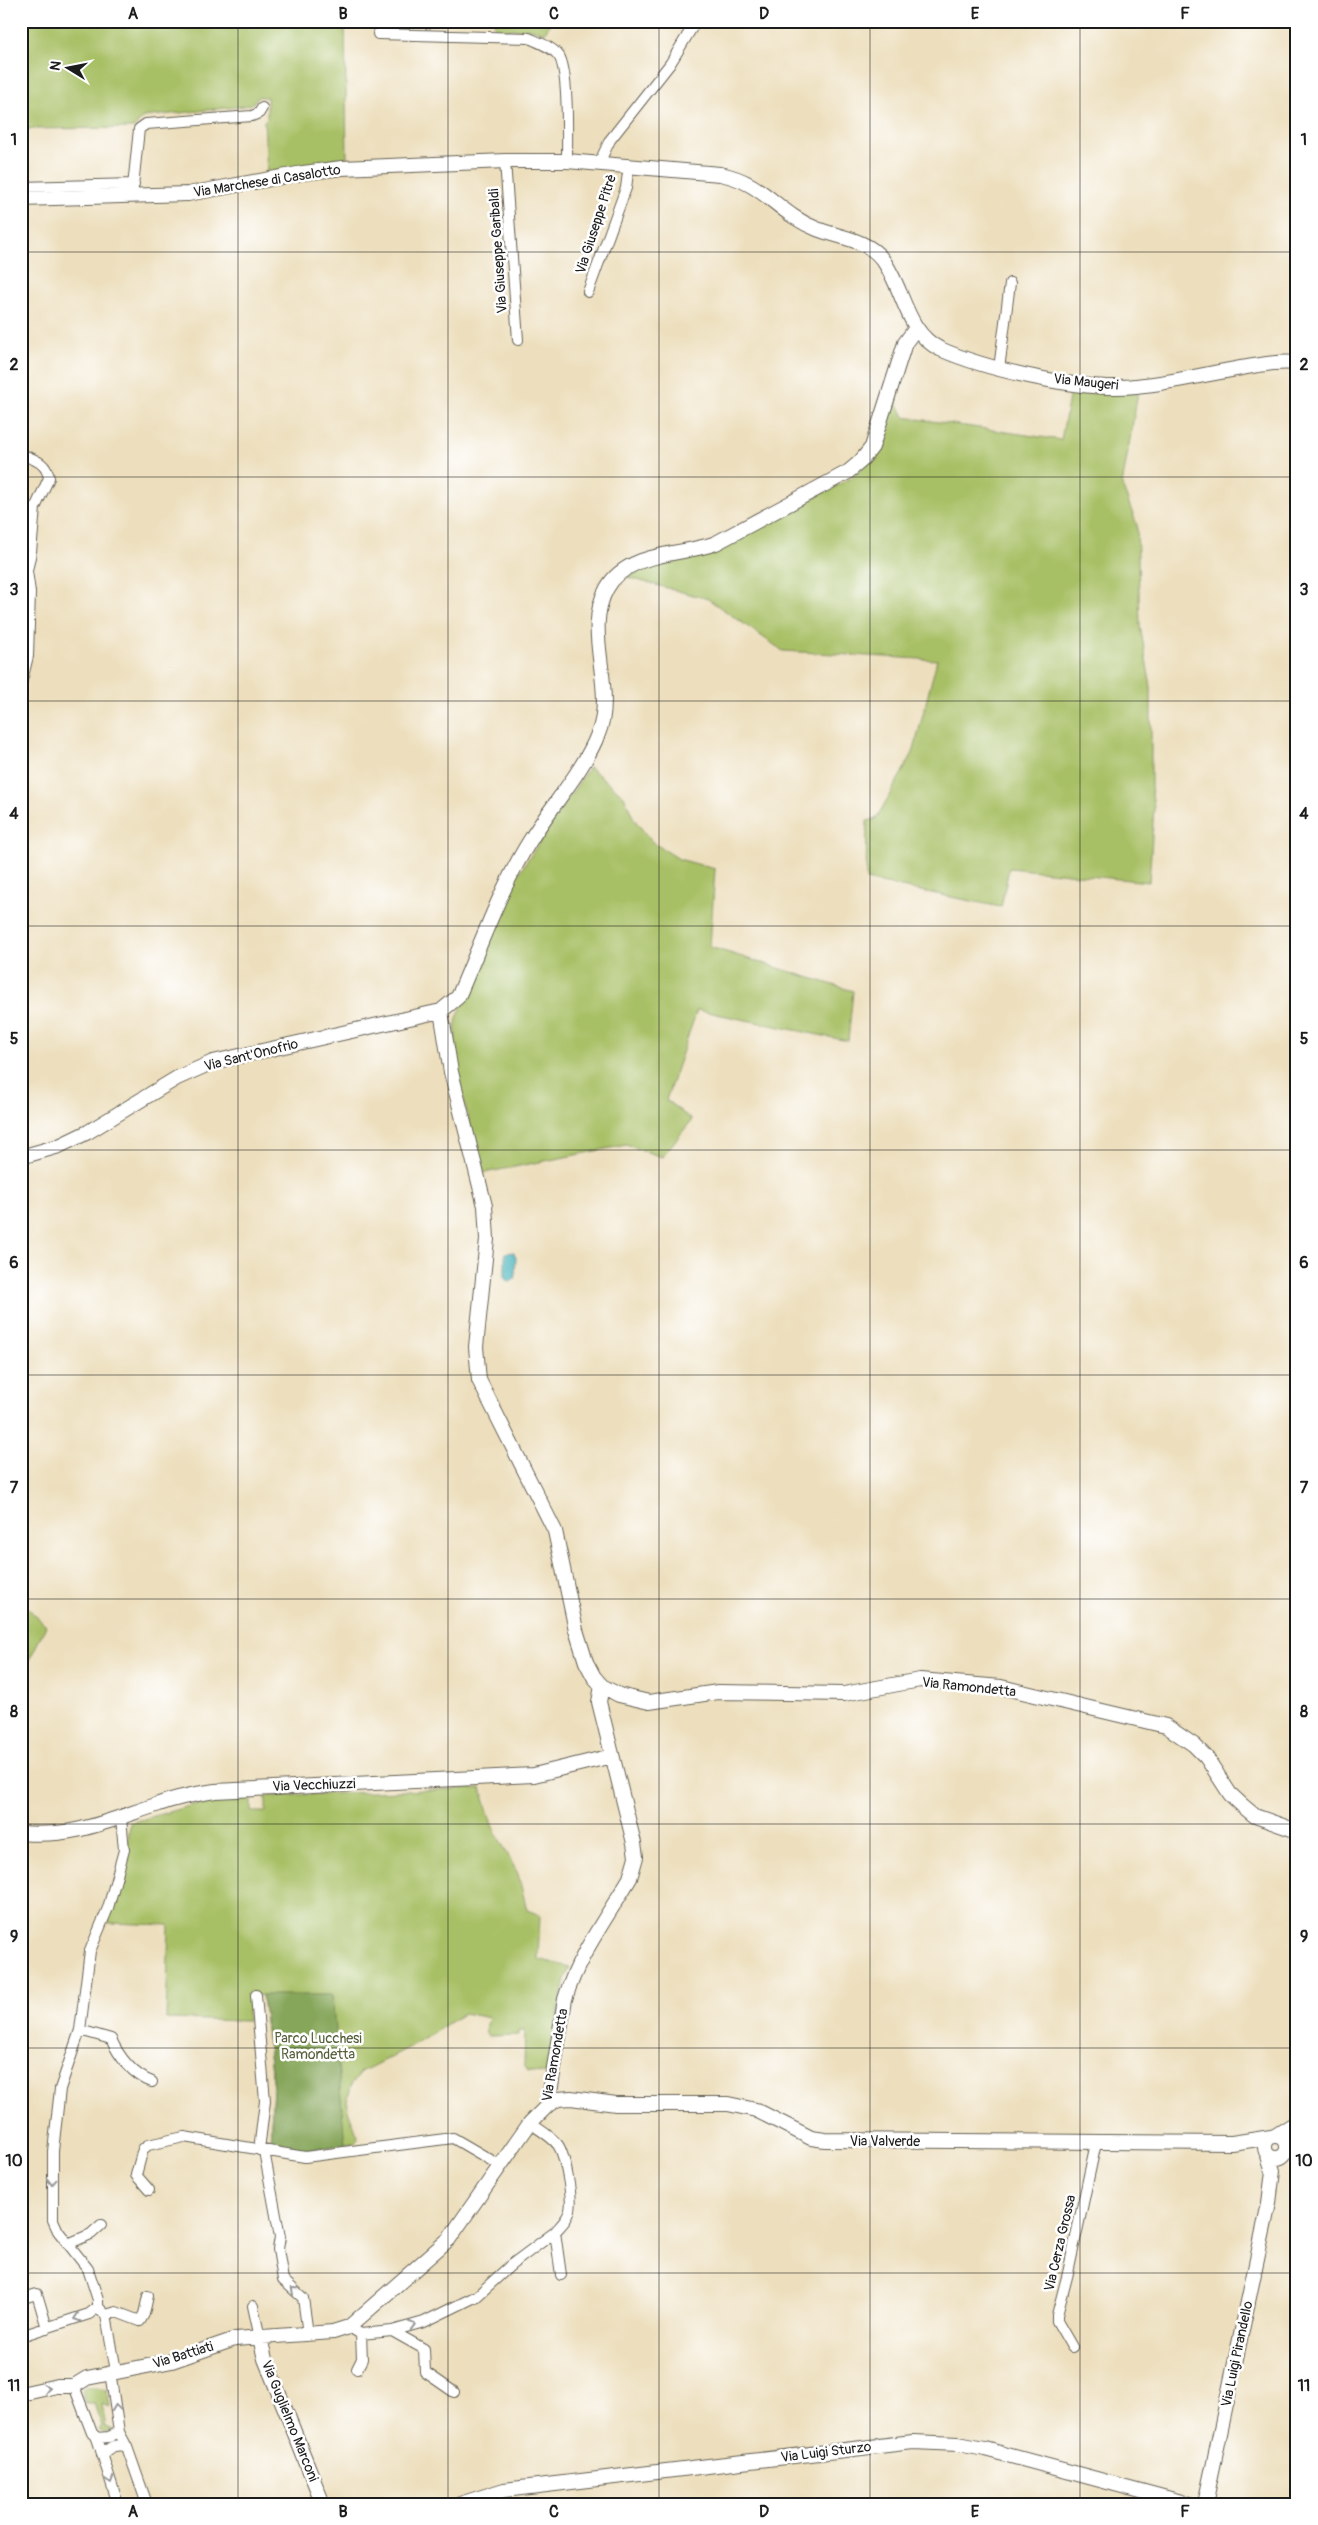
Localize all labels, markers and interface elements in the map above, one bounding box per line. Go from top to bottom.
text: A [128,4,139,24]
text: B [338,4,348,24]
text: C [549,4,559,24]
text: D [759,4,769,24]
text: E [971,4,980,24]
text: F [1180,4,1190,24]
north arrow [42,42,92,92]
text: N [46,60,65,72]
text: 1 [11,130,17,150]
text: 1 [1301,130,1307,150]
street label: Via Marchese di Casalotto [192,161,342,201]
street label: Via Giuseppe Pitrè [572,172,620,276]
street label: Via Giuseppe Garibaldi [485,188,511,314]
text: 2 [10,355,19,375]
text: 2 [1300,355,1309,375]
street label: Via Maugeri [1053,370,1120,394]
text: 3 [10,580,19,600]
text: 3 [1300,580,1309,600]
text: 4 [9,804,19,824]
text: 4 [1299,804,1309,824]
text: 5 [10,1029,19,1049]
text: 5 [1300,1029,1309,1049]
street label: Via Sant'Onofrio [202,1035,300,1075]
text: 6 [9,1253,19,1273]
text: 6 [1299,1253,1309,1273]
text: 7 [10,1478,19,1498]
text: 7 [1300,1478,1309,1498]
street label: Via Ramondetta [921,1674,1017,1700]
text: 8 [10,1702,18,1722]
text: 8 [1300,1702,1308,1722]
street label: Via Vecchiuzzi [272,1775,356,1795]
text: 9 [10,1927,18,1947]
text: 9 [1300,1927,1308,1947]
street label: Via Ramondetta [538,2007,572,2103]
park label: Parco Lucchesi Ramondetta [274,2030,362,2063]
street label: Via Valverde [850,2133,920,2150]
text: 10 [5,2151,23,2171]
text: 10 [1295,2151,1313,2171]
one-way arrow [47,2178,58,2186]
street label: Via Cerza Grossa [1041,2193,1079,2293]
one-way arrow [291,2287,300,2296]
street label: Via Luigi Pirandello [1217,2299,1257,2408]
one-way arrow [74,2312,82,2322]
one-way arrow [408,2320,417,2331]
street label: Via Battiati [151,2338,216,2372]
street label: Via Guglielmo Marconi [258,2358,322,2485]
text: 11 [8,2376,20,2396]
text: 11 [1298,2376,1310,2396]
one-way arrow [43,2383,52,2394]
one-way arrow [111,2404,122,2412]
street label: Via Luigi Sturzo [780,2438,873,2466]
one-way arrow [105,2475,115,2484]
text: A [128,2502,139,2522]
text: B [338,2502,348,2522]
text: C [549,2502,559,2522]
text: D [759,2502,769,2522]
text: E [971,2502,980,2522]
text: F [1180,2502,1190,2522]

